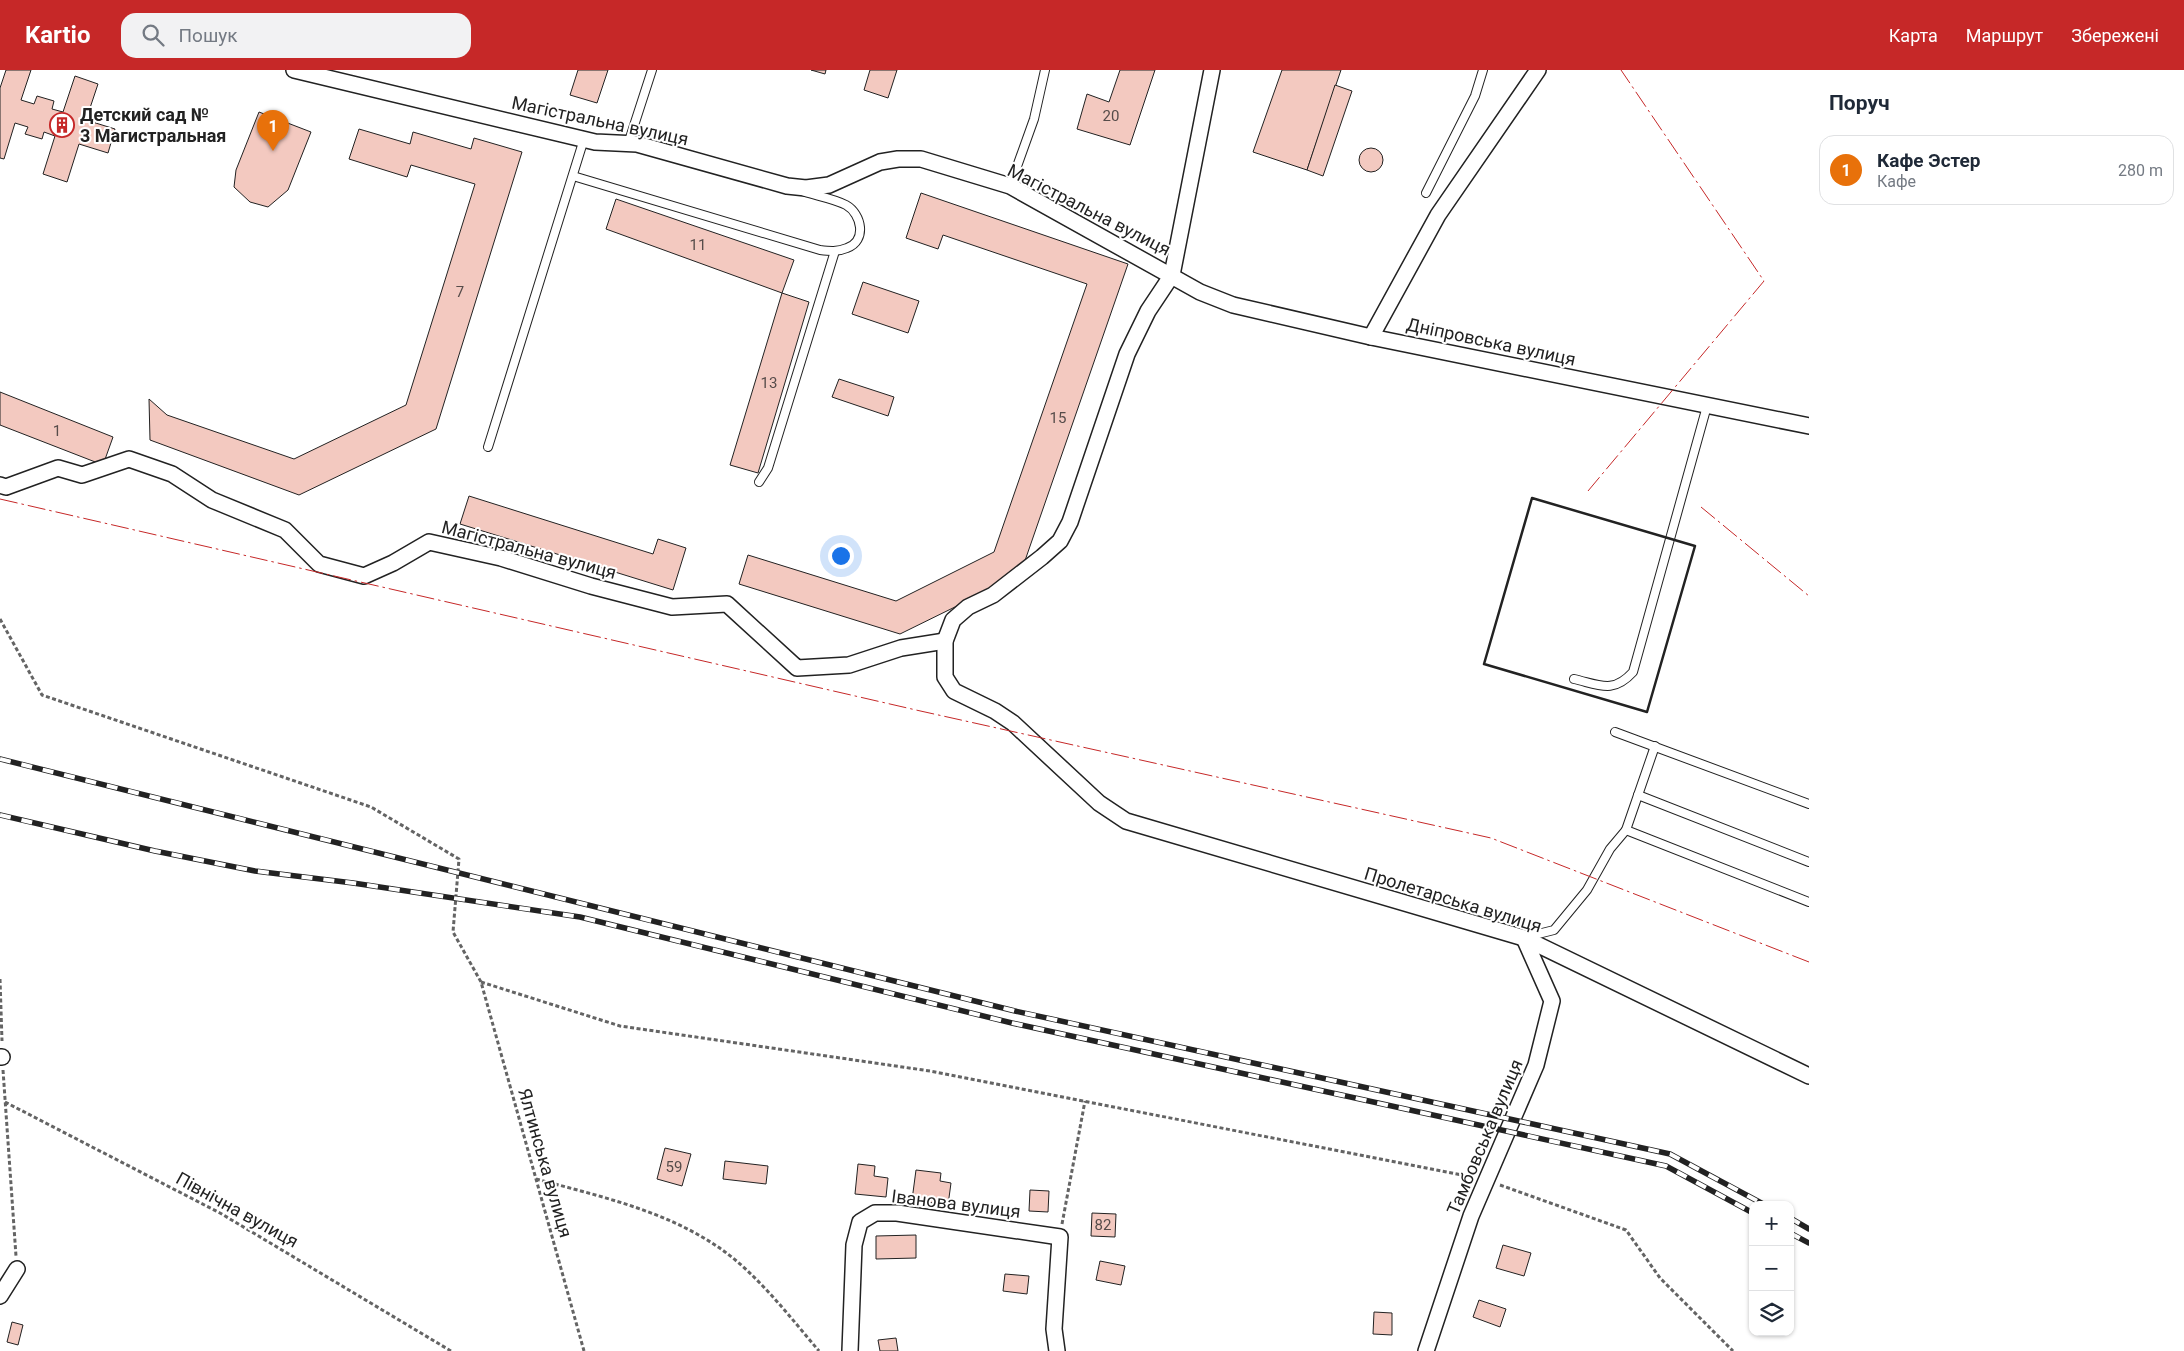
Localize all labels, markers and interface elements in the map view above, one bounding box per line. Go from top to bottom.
search box [121,13,471,58]
text: Kartio [25,21,91,49]
icon: search [139,21,167,49]
text: Пошук [179,24,238,47]
text: Карта [1889,25,1938,46]
text: Маршрут [1966,25,2043,46]
text: Збережені [2071,25,2159,46]
text: Поруч [1829,91,1890,115]
street label: Магістральна вулиця [510,92,690,149]
place label: Детский сад № 3 Магистральная [80,104,226,146]
house number: 20 [1103,107,1119,125]
pin: 1 [257,110,289,151]
building icon: Детский сад № 3 Магистральная [49,112,75,138]
text: Кафе Эстер [1877,149,1981,172]
street label: Магістральна вулиця [1004,159,1174,260]
text: 1 [1841,161,1851,180]
text: 280 m [2118,161,2163,180]
text: Кафе [1877,172,1916,191]
house number: 11 [690,236,706,254]
house number: 7 [456,283,464,301]
street label: Дніпровська вулиця [1405,313,1578,370]
house number: 13 [761,374,777,392]
house number: 15 [1050,409,1066,427]
house number: 1 [53,422,61,440]
street label: Магістральна вулиця [439,516,619,583]
your location [828,543,854,569]
street label: Пролетарська вулиця [1362,863,1544,937]
street label: Тамбовська вулиця [1442,1056,1527,1217]
street label: Ялтинська вулиця [514,1086,577,1240]
house number: 59 [666,1158,682,1176]
street label: Північна вулиця [172,1167,302,1252]
street label: Іванова вулиця [890,1185,1022,1222]
map controls [1749,1201,1794,1336]
button: + [1749,1201,1794,1246]
house number: 82 [1095,1216,1111,1234]
button: − [1749,1246,1794,1291]
button: layers [1749,1291,1794,1336]

